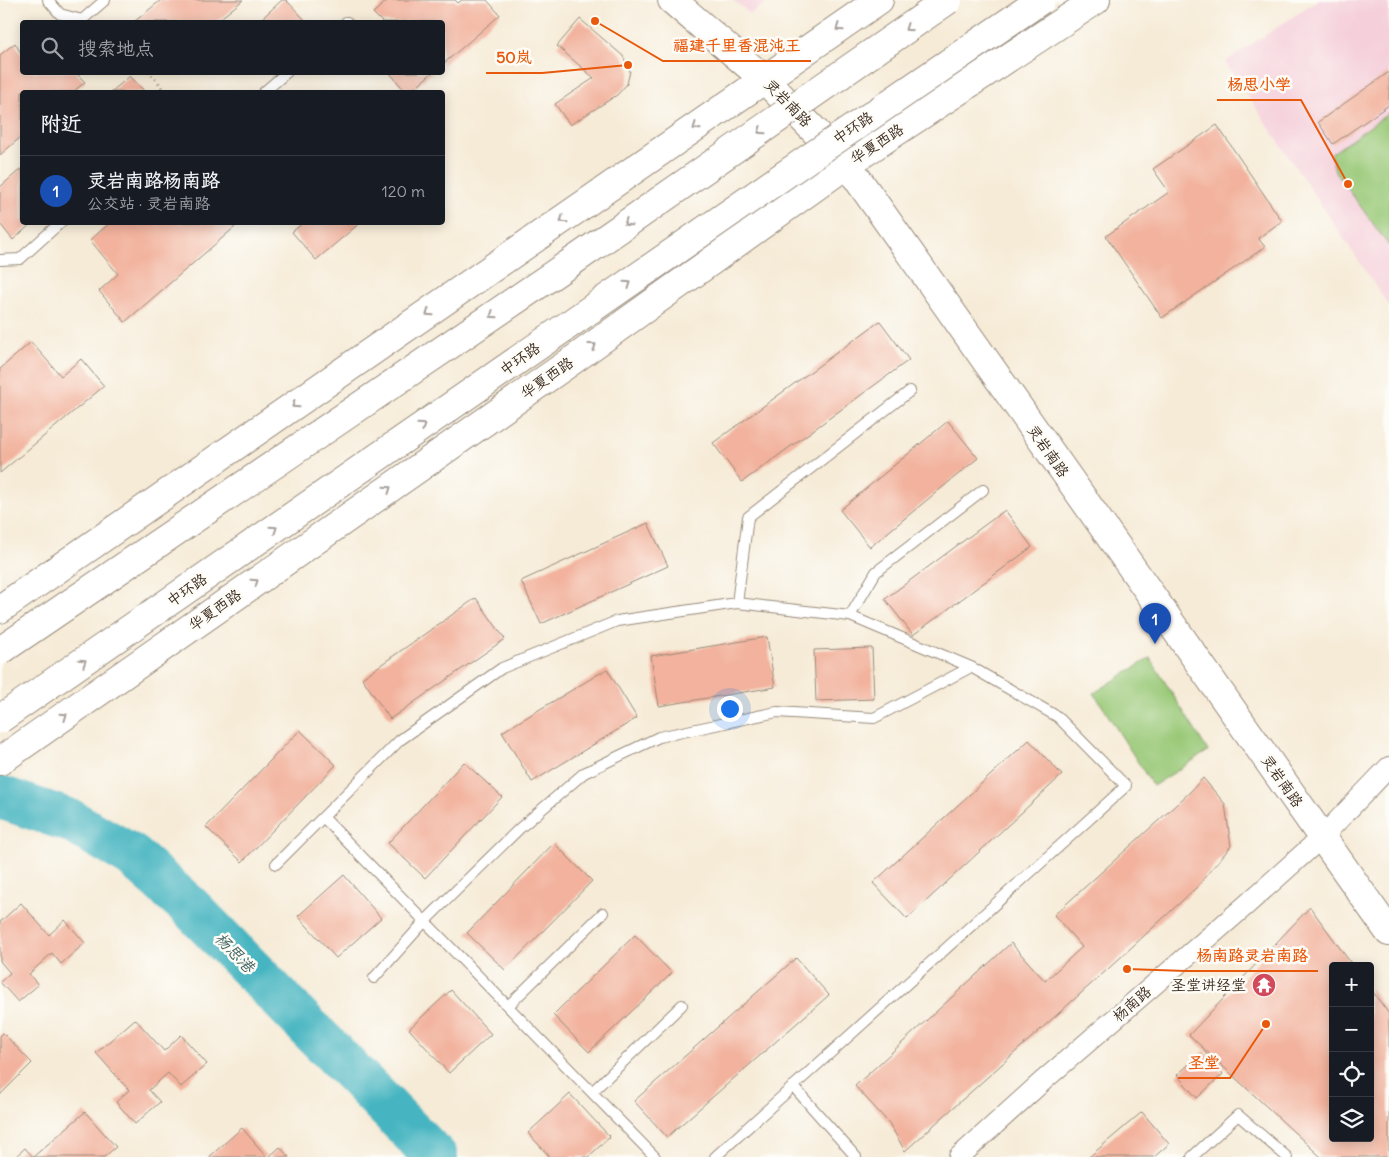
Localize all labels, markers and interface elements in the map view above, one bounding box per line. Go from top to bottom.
search box [20,20,445,75]
one-way arrow [835,22,845,31]
one-way arrow [905,22,914,31]
callout: 福建千里香混沌王 [663,30,811,61]
icon: search [38,34,66,62]
text: 福建千里香混沌王 [673,35,801,55]
text: 搜索地点 [78,36,154,60]
callout: 50岚 [486,42,542,73]
text: 50岚 [496,47,532,67]
callout: 杨思小学 [1217,69,1301,100]
street label: 灵岩南路 [761,74,816,131]
text: 杨思小学 [1227,74,1291,94]
street label: 中环路 [829,107,877,148]
text: 附近 [40,110,82,137]
street label: 华夏西路 [846,119,907,168]
one-way arrow [692,121,702,130]
one-way arrow [757,125,766,134]
text: 灵岩南路杨南路 [87,168,220,192]
text: 1 [53,181,59,201]
text: 120 m [382,181,425,201]
text: 公交站 · 灵岩南路 [87,193,210,213]
one-way arrow [559,214,569,223]
one-way arrow [623,217,633,226]
one-way arrow [622,281,631,290]
one-way arrow [425,307,435,316]
one-way arrow [489,309,499,318]
street label: 中环路 [496,338,544,379]
one-way arrow [587,343,597,352]
street label: 华夏西路 [517,353,577,403]
one-way arrow [291,399,301,408]
street label: 灵岩南路 [1023,421,1073,481]
one-way arrow [416,423,426,432]
one-way arrow [382,486,392,495]
one-way arrow [268,526,278,535]
street label: 中环路 [163,569,211,610]
one-way arrow [249,579,259,588]
street label: 华夏西路 [185,585,245,635]
pin: 1 [1139,603,1171,644]
one-way arrow [77,659,87,668]
your location [717,696,743,722]
one-way arrow [59,713,68,722]
street label: 灵岩南路 [1257,751,1307,811]
water label: 杨思港 [211,928,260,978]
callout: 杨南路灵岩南路 [1186,940,1318,971]
text: 杨南路灵岩南路 [1196,945,1308,965]
map controls [1329,962,1374,1142]
button: + [1329,962,1374,1007]
temple icon: 圣堂讲经堂 [1251,972,1277,998]
place label: 圣堂讲经堂 [1171,975,1246,994]
street label: 杨南路 [1108,982,1155,1026]
button: − [1329,1007,1374,1052]
callout: 圣堂 [1178,1047,1230,1078]
text: 圣堂 [1188,1052,1220,1072]
button: locate [1329,1052,1374,1097]
button: layers [1329,1097,1374,1142]

